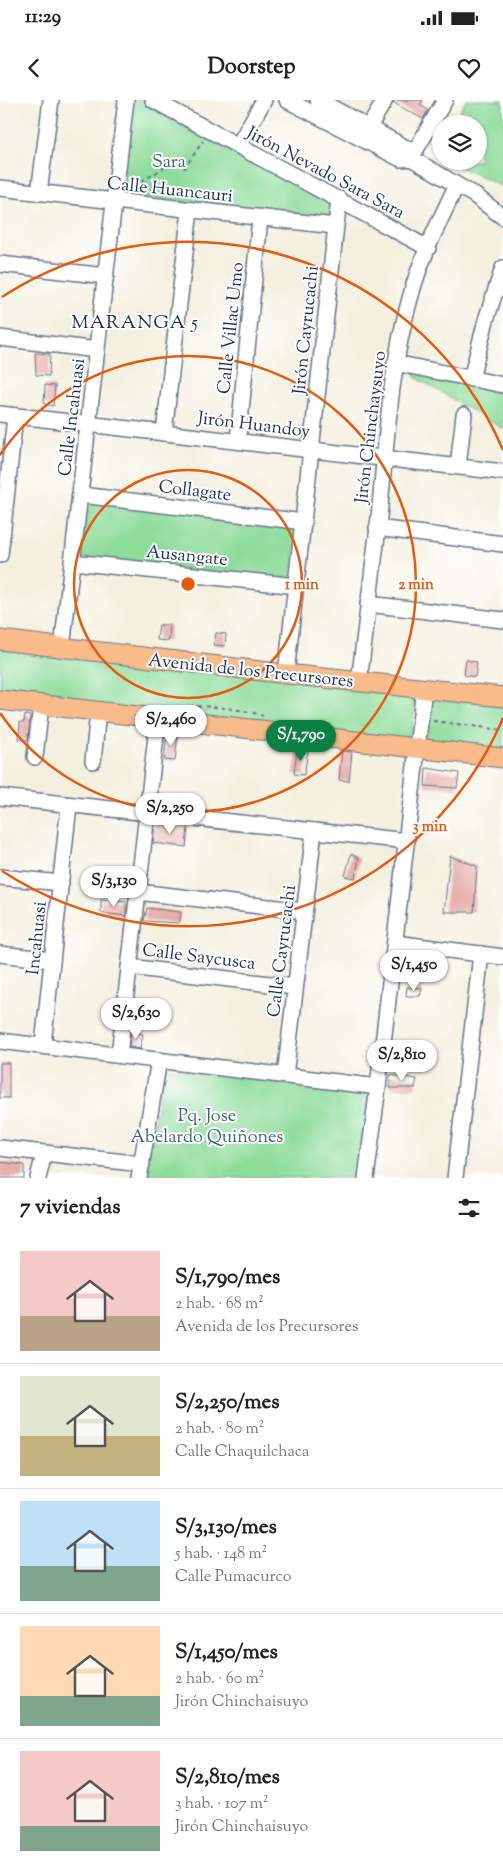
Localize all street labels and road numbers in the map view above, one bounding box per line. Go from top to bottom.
street label: Jirón Nevado Sara Sara [240,120,409,227]
street label: Calle Huancauri [106,171,234,211]
street label: Calle Villac Umo [212,261,252,395]
street label: Jirón Cayrucachi [287,264,327,397]
street label: Jirón Chinchaysuyo [350,349,394,506]
street label: Calle Incahuasi [53,357,93,478]
street label: Jirón Huandoy [195,406,311,446]
street label: Collagate [157,475,233,509]
street label: Ausangate [145,540,229,574]
street label: Avenida de los Precursores [147,648,355,696]
street label: Calle Cayrucachi [262,884,304,1019]
street label: Incahuasi [21,900,55,976]
street label: Calle Saycusca [141,938,257,978]

